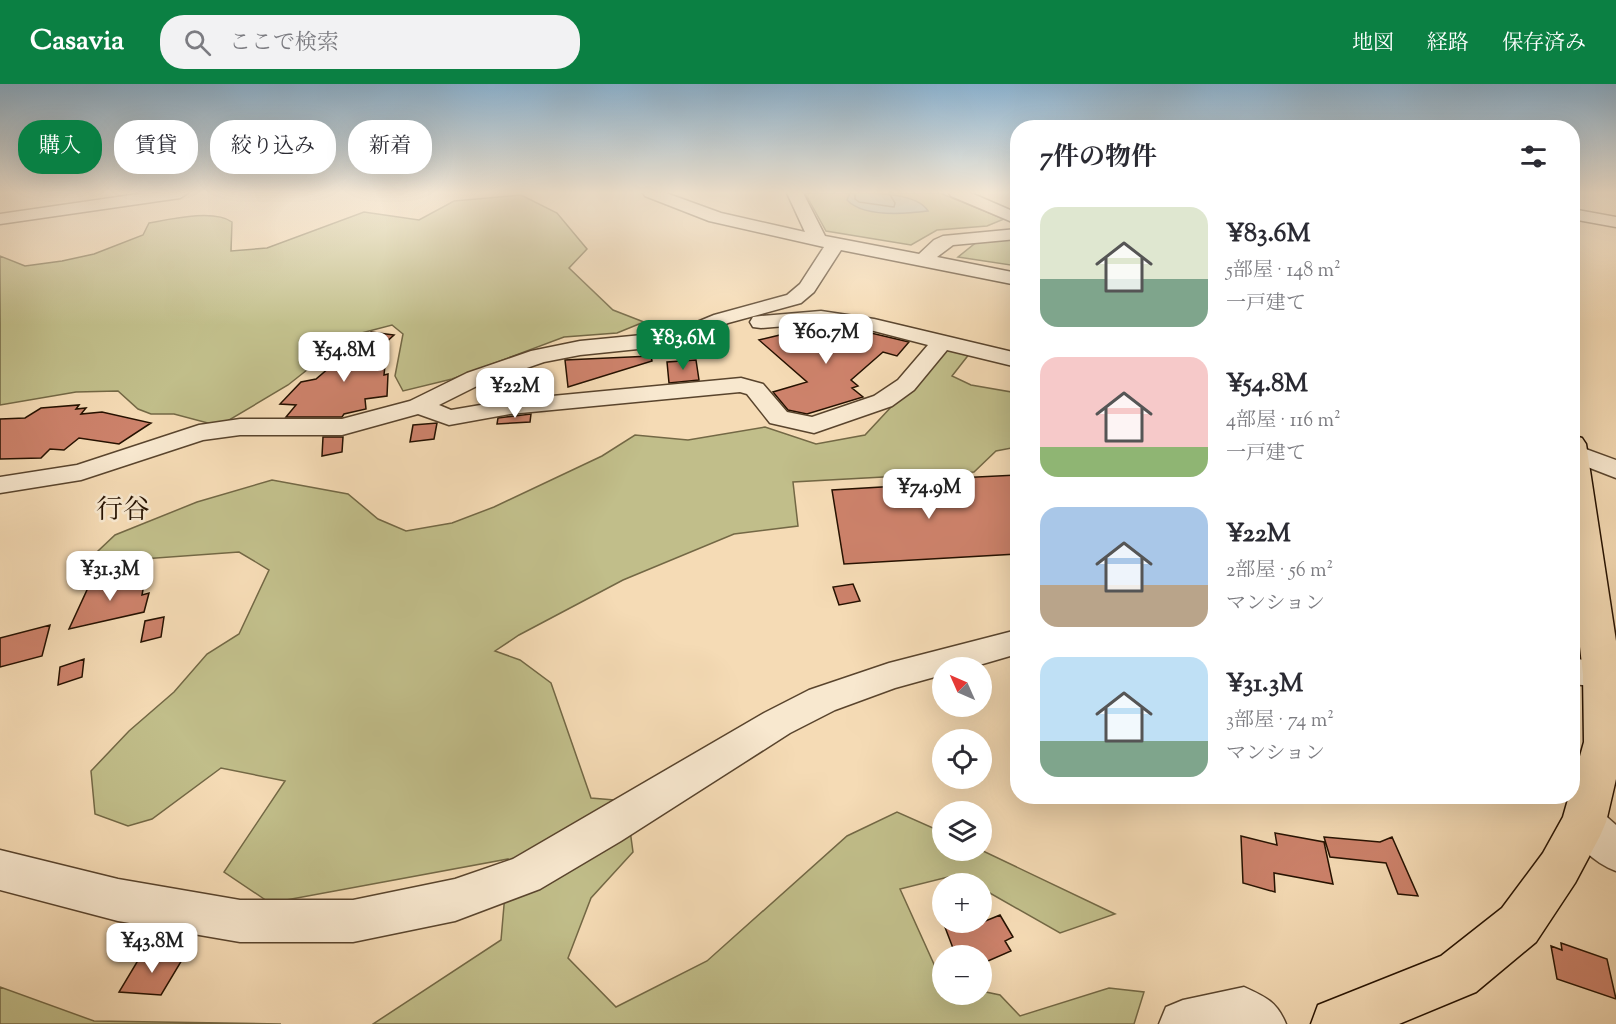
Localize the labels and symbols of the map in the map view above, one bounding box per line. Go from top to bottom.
pin: ¥60.7M [777,314,875,365]
pin: ¥83.6M [634,320,732,371]
pin: ¥54.8M [295,332,393,383]
pin: ¥22M [479,368,551,419]
pin: ¥74.9M [880,469,978,520]
district label: 行谷 [96,492,150,531]
pin: ¥31.3M [61,551,159,602]
north arrow [932,657,992,717]
pin: ¥43.8M [103,923,201,974]

